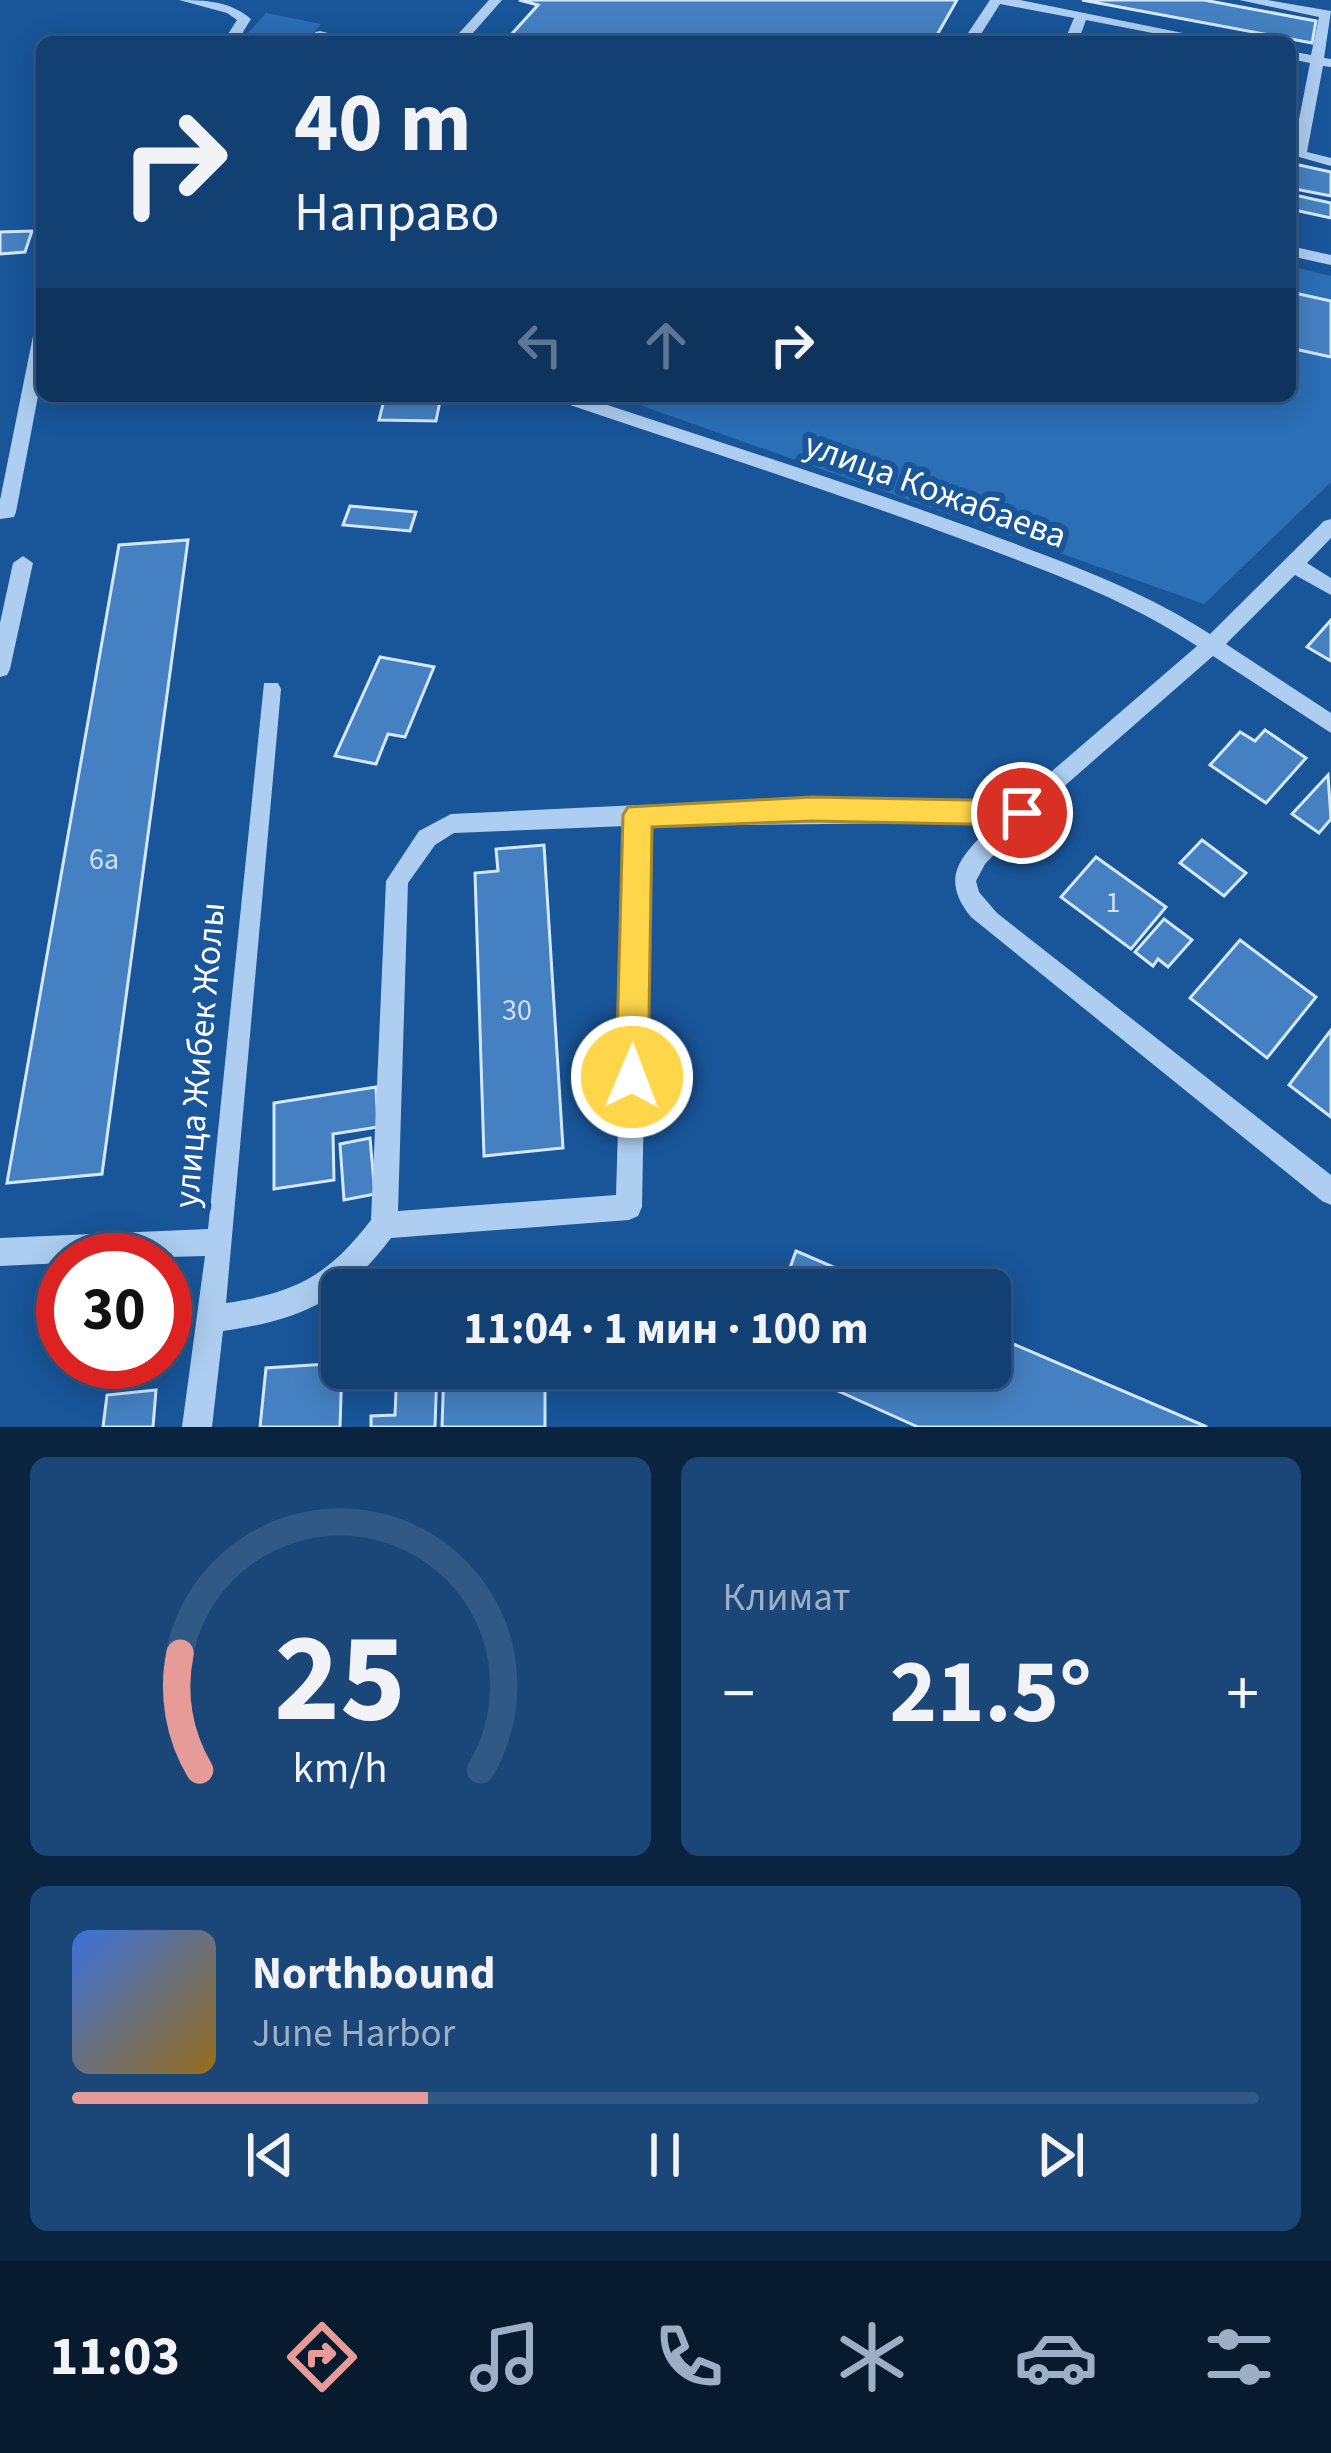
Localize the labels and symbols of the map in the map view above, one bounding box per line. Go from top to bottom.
street label: улица Кожабаева [797,419,1074,562]
pin [971,762,1073,864]
house number: 6а [89,838,119,881]
house number: 1 [1106,881,1120,924]
street label: улица Жибек Жолы [161,900,238,1210]
house number: 30 [502,989,532,1032]
position arrow [569,1014,695,1140]
speed limit sign: 30 [36,1233,192,1389]

